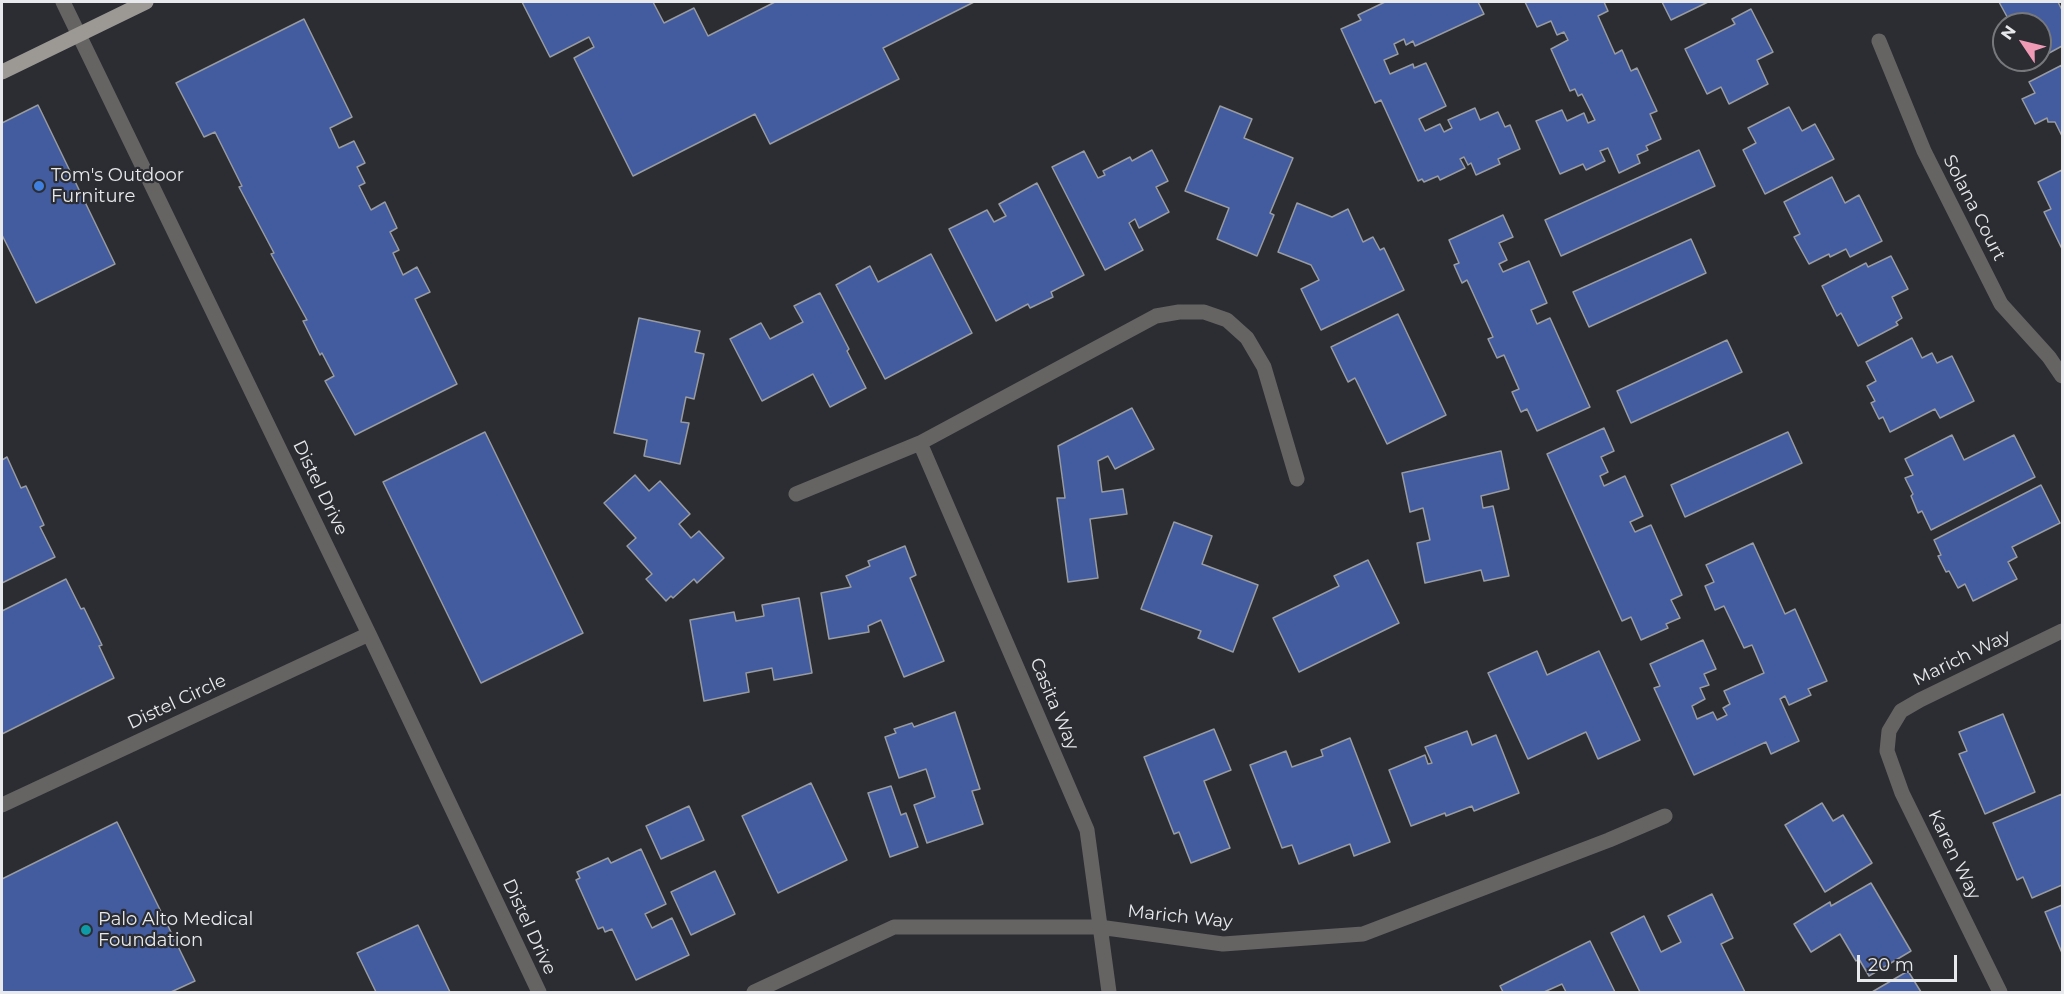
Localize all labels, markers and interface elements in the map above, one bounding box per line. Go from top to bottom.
north arrow [1992,12,2052,72]
text: N [1997,22,2020,43]
street label: Solana Court [1938,151,2010,265]
place label: Tom's Outdoor Furniture [51,165,184,207]
marker: Tom's Outdoor Furniture [32,179,46,193]
street label: Distel Drive [288,437,352,539]
street label: Marich Way [1910,625,2014,691]
street label: Casita Way [1025,655,1083,753]
street label: Distel Circle [124,670,230,734]
street label: Karen Way [1923,807,1985,903]
street label: Distel Drive [497,876,561,978]
street label: Marich Way [1126,901,1234,933]
place label: Palo Alto Medical Foundation [98,909,253,952]
marker: Palo Alto Medical Foundation [79,923,93,937]
scale bar [1860,943,1960,981]
text: 20 m [1868,954,1914,976]

